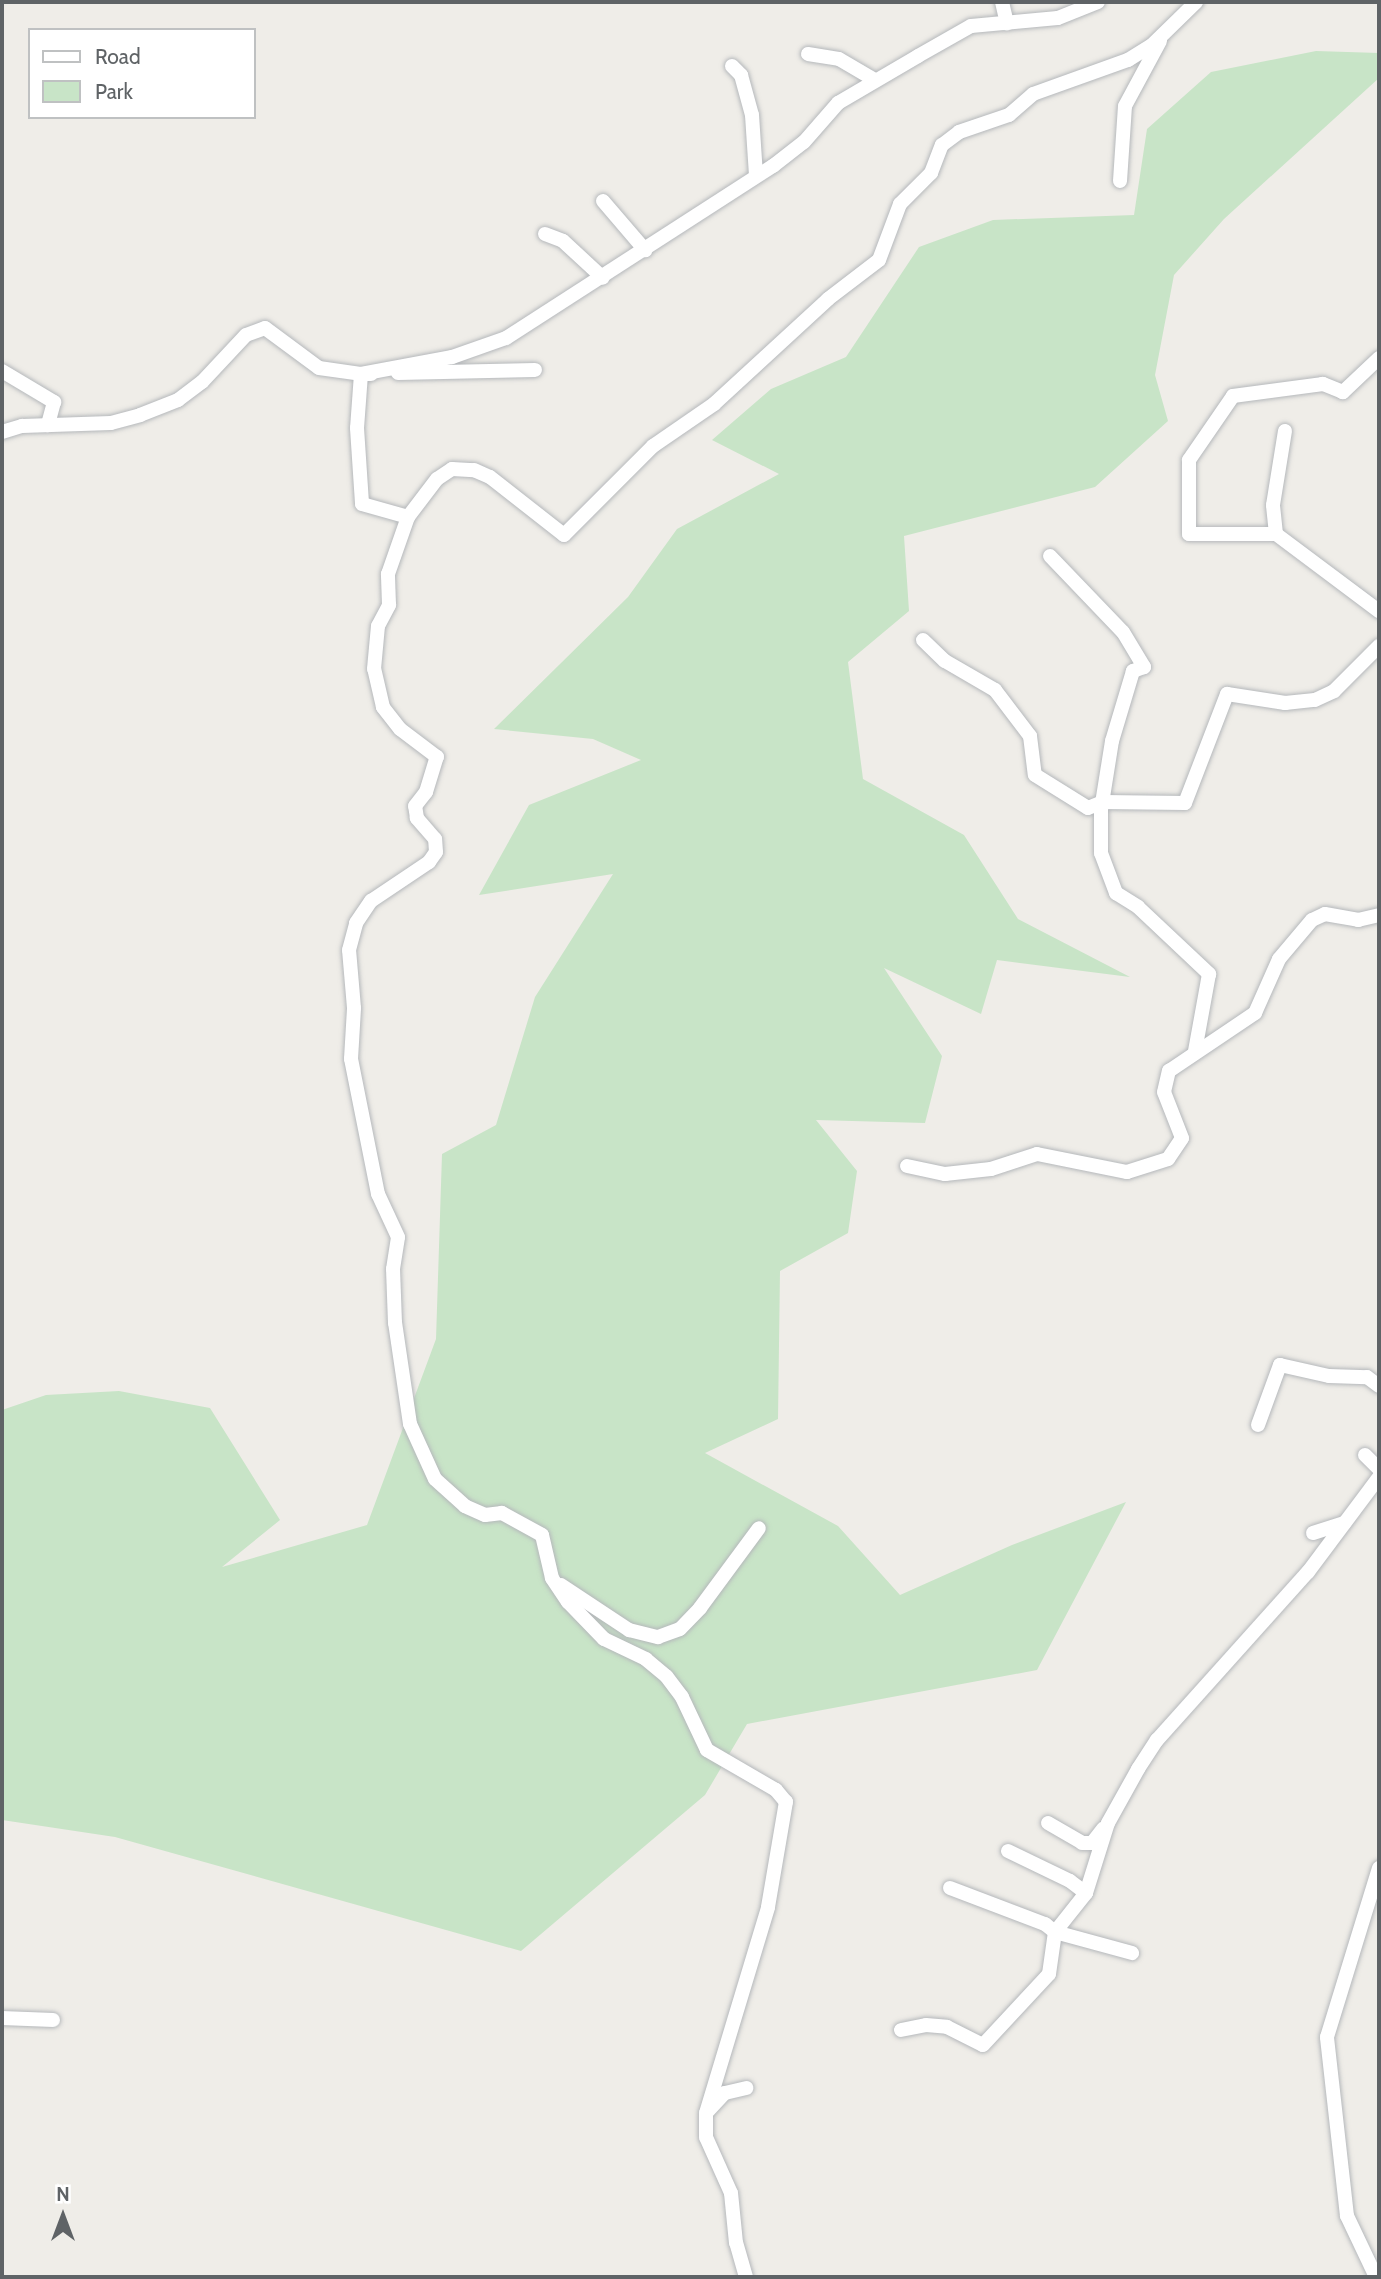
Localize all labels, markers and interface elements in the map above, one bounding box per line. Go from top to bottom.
legend [28,28,256,119]
text: Road [95,44,141,69]
text: Park [95,79,133,104]
north arrow [28,2181,98,2251]
text: N [56,2183,70,2206]

